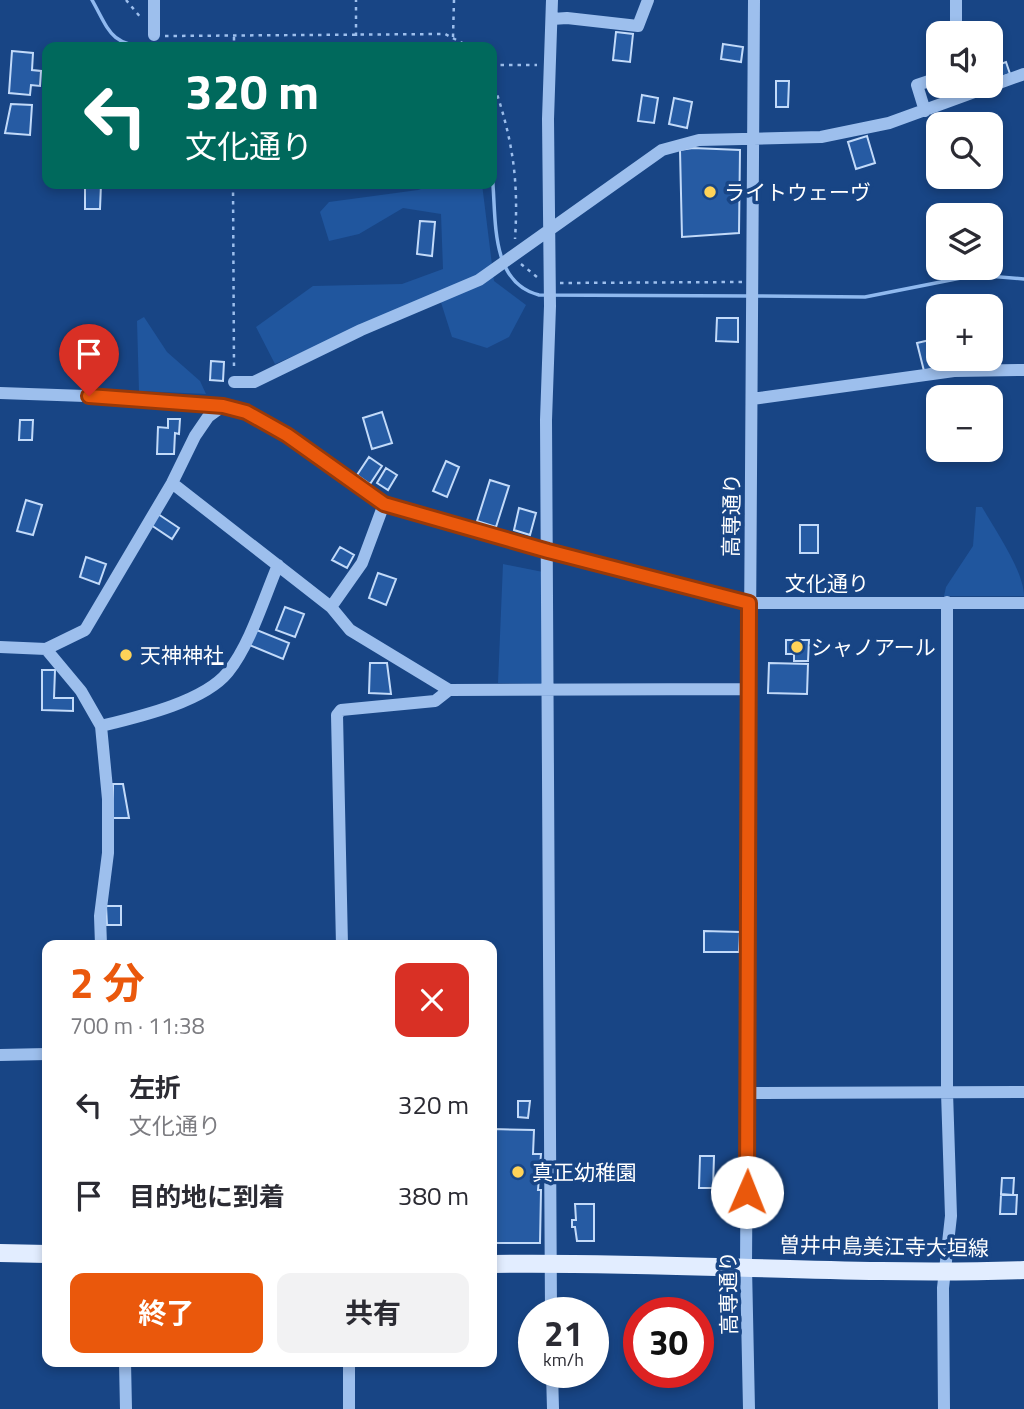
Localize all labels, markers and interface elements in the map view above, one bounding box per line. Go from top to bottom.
map controls [926,21,1003,462]
button: sound [926,21,1003,98]
text: 320 m [185,53,319,128]
icon: left [70,70,161,161]
button: search [926,112,1003,189]
text: 文化通り [185,122,313,170]
place label: ライトウェーヴ [724,176,871,208]
marker: ライトウェーヴ [702,184,718,200]
button: layers [926,203,1003,280]
button: + [926,294,1003,371]
pin [59,324,119,396]
icon: arrive [70,335,108,373]
button: − [926,385,1003,462]
street label: 高専通り [714,473,748,557]
street label: 文化通り [785,567,869,599]
place label: シャノアール [811,631,936,663]
place label: 天神神社 [140,639,224,671]
marker: シャノアール [789,639,805,655]
marker: 天神神社 [118,647,134,663]
text: 2 分 [70,950,145,1014]
button: close [395,963,469,1037]
text: 700 m · 11:38 [70,1008,205,1043]
text: 左折 [129,1068,181,1107]
text: 320 m [398,1085,469,1124]
icon: left [70,1086,108,1124]
text: 文化通り [129,1108,221,1143]
position arrow [710,1155,784,1229]
place label: 真正幼稚園 [532,1156,637,1188]
marker: 真正幼稚園 [510,1164,526,1180]
text: 380 m [398,1176,469,1215]
icon: arrive [70,1177,108,1215]
text: 目的地に到着 [129,1177,285,1216]
street label: 曽井中島美江寺大垣線 [779,1228,989,1264]
street label: 高専通り [711,1251,745,1335]
button: 終了 [70,1273,263,1353]
button: 共有 [277,1273,469,1353]
speed limit sign: 30 [623,1297,714,1388]
text: 21 [544,1306,583,1360]
text: km/h [543,1346,584,1373]

